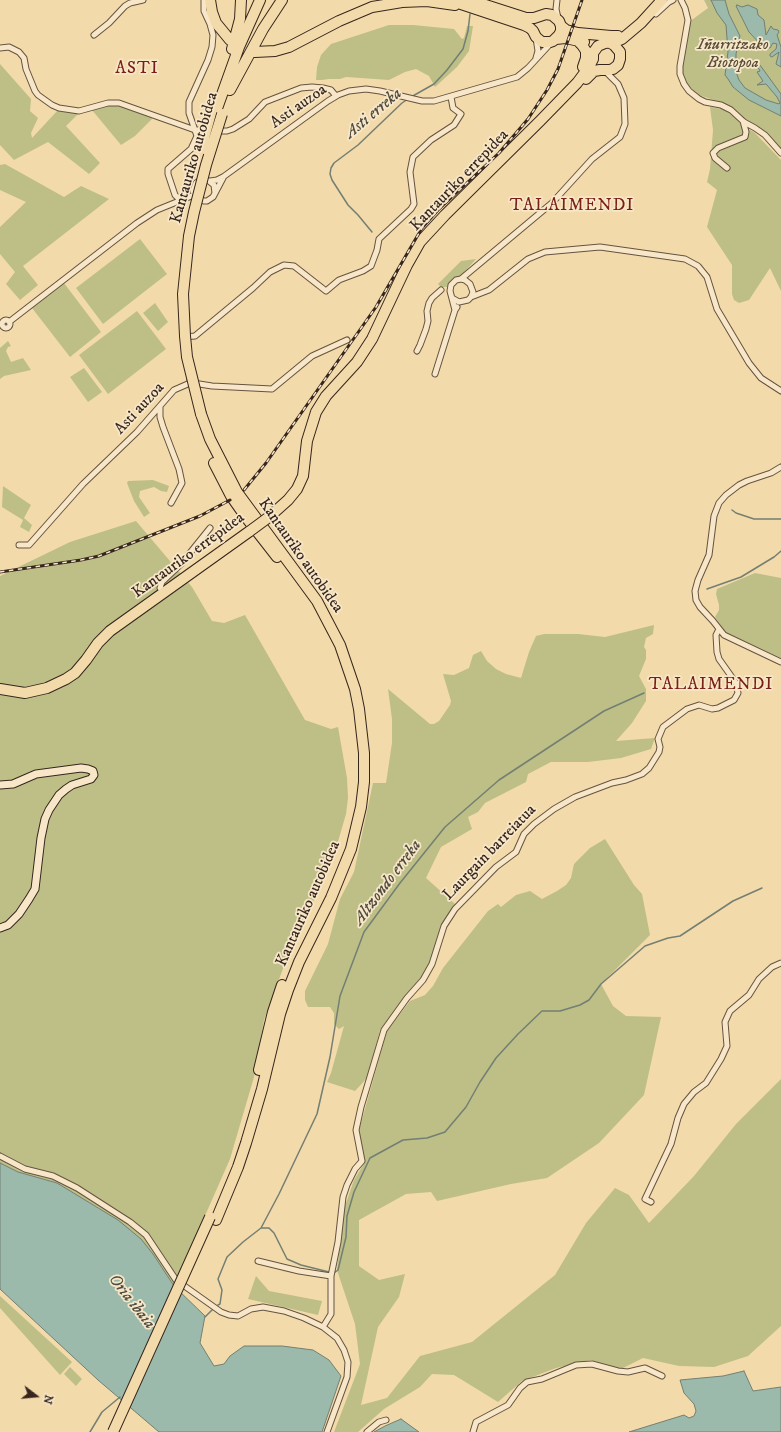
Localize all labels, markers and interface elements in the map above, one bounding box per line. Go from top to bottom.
park label: Iñurritzako Biotopoa [697,36,769,74]
district label: ASTI [115,59,159,79]
street label: Asti auzoa [267,81,331,133]
water label: Asti erreka [341,84,407,144]
street label: Kantauriko autobidea [167,90,223,226]
street label: Kantauriko errepidea [407,126,513,236]
district label: TALAIMENDI [510,196,634,216]
street label: Asti auzoa [111,379,169,439]
street label: Kantauriko autobidea [253,495,347,617]
street label: Kantauriko errepidea [129,509,249,603]
district label: TALAIMENDI [649,675,773,695]
street label: Laurgain barreiatua [439,801,541,905]
water label: Altzondo erreka [349,836,427,930]
street label: Kantauriko autobidea [273,838,345,970]
water label: Oria ibaia [103,1270,159,1334]
north arrow [16,1376,56,1416]
text: N [40,1393,56,1406]

